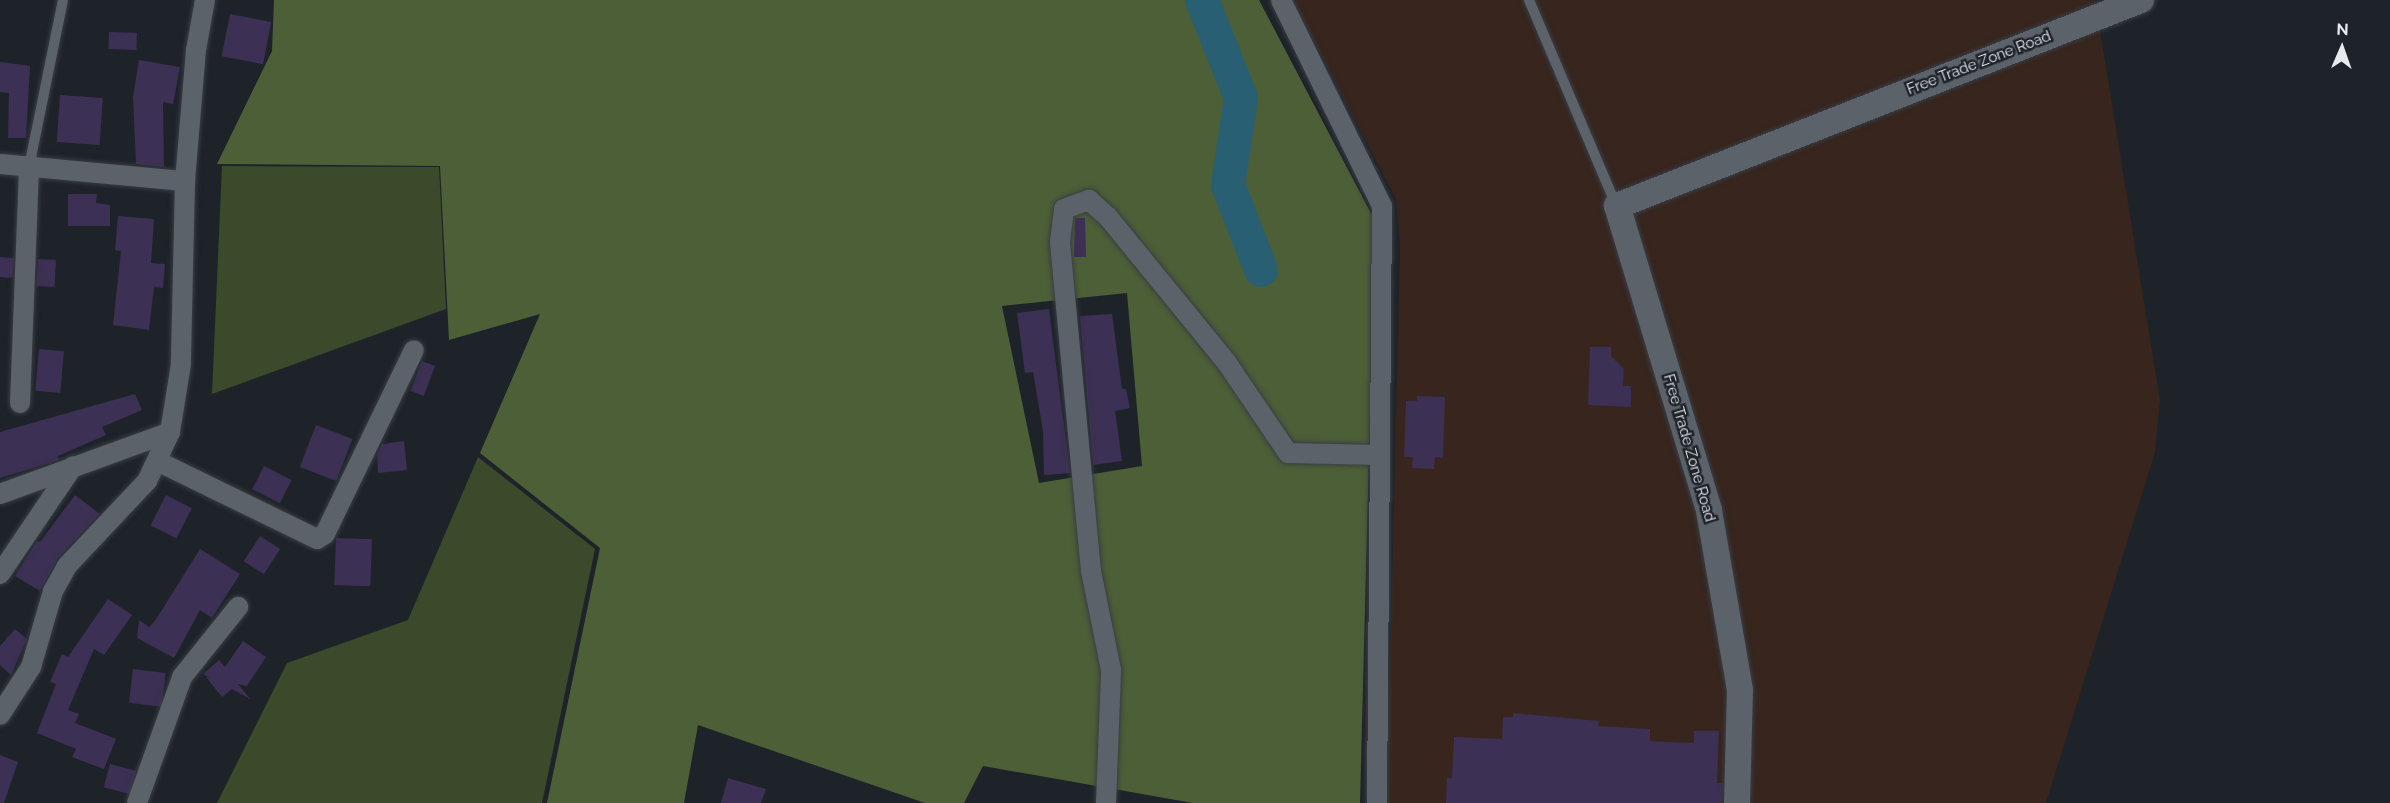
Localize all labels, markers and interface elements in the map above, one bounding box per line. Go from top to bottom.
north arrow [2312,18,2372,78]
text: N [2336,20,2349,39]
street label: Free Trade Zone Road [1904,27,2054,99]
street label: Free Trade Zone Road [1659,372,1719,524]

